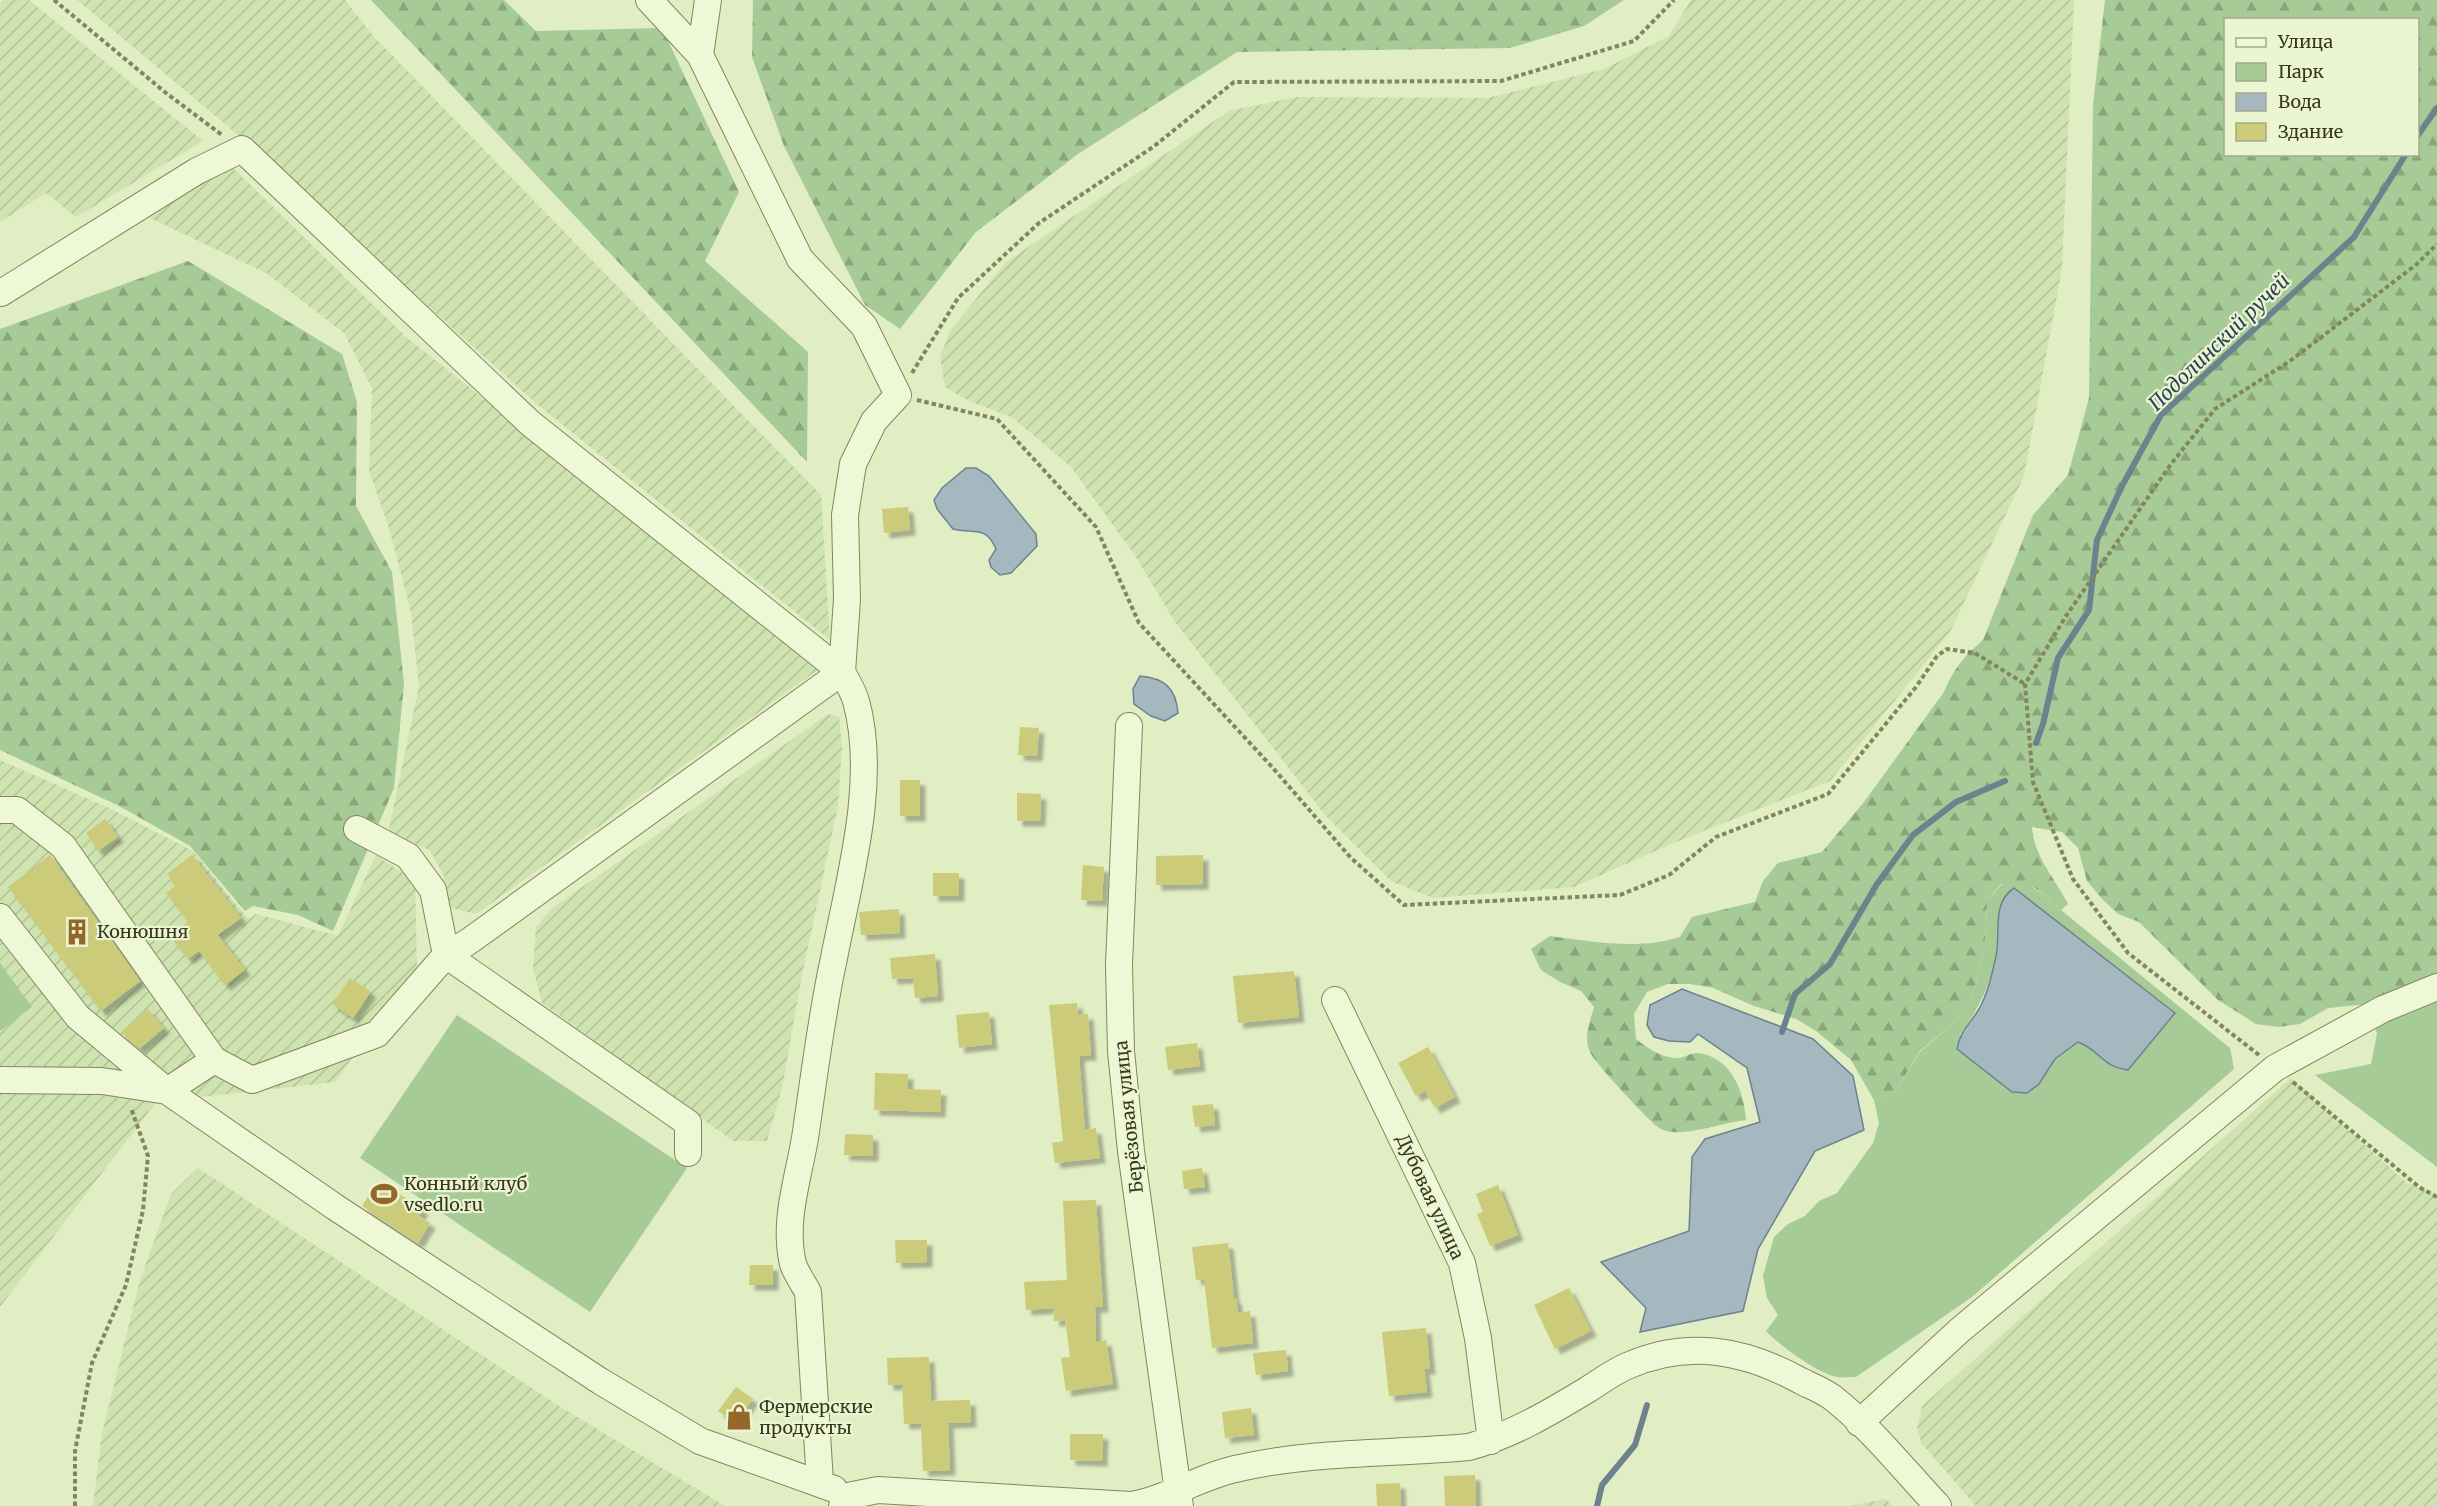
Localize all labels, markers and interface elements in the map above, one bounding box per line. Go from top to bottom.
legend [2224,18,2419,156]
text: Улица [2277,30,2333,53]
text: Парк [2278,60,2324,83]
text: Вода [2278,90,2322,113]
text: Здание [2278,120,2343,143]
water label: Подолинский ручей [2143,268,2294,415]
building icon: Конюшня [62,917,92,947]
place label: Конюшня [97,920,189,943]
street label: Берёзовая улица [1109,1039,1148,1195]
street label: Дубовая улица [1391,1131,1470,1263]
place label: Конный клуб vsedlo.ru [403,1172,527,1216]
sports icon: Конный клуб vsedlo.ru [369,1179,399,1209]
place label: Фермерские продукты [759,1395,873,1439]
shop icon: Фермерские продукты [724,1402,754,1432]

